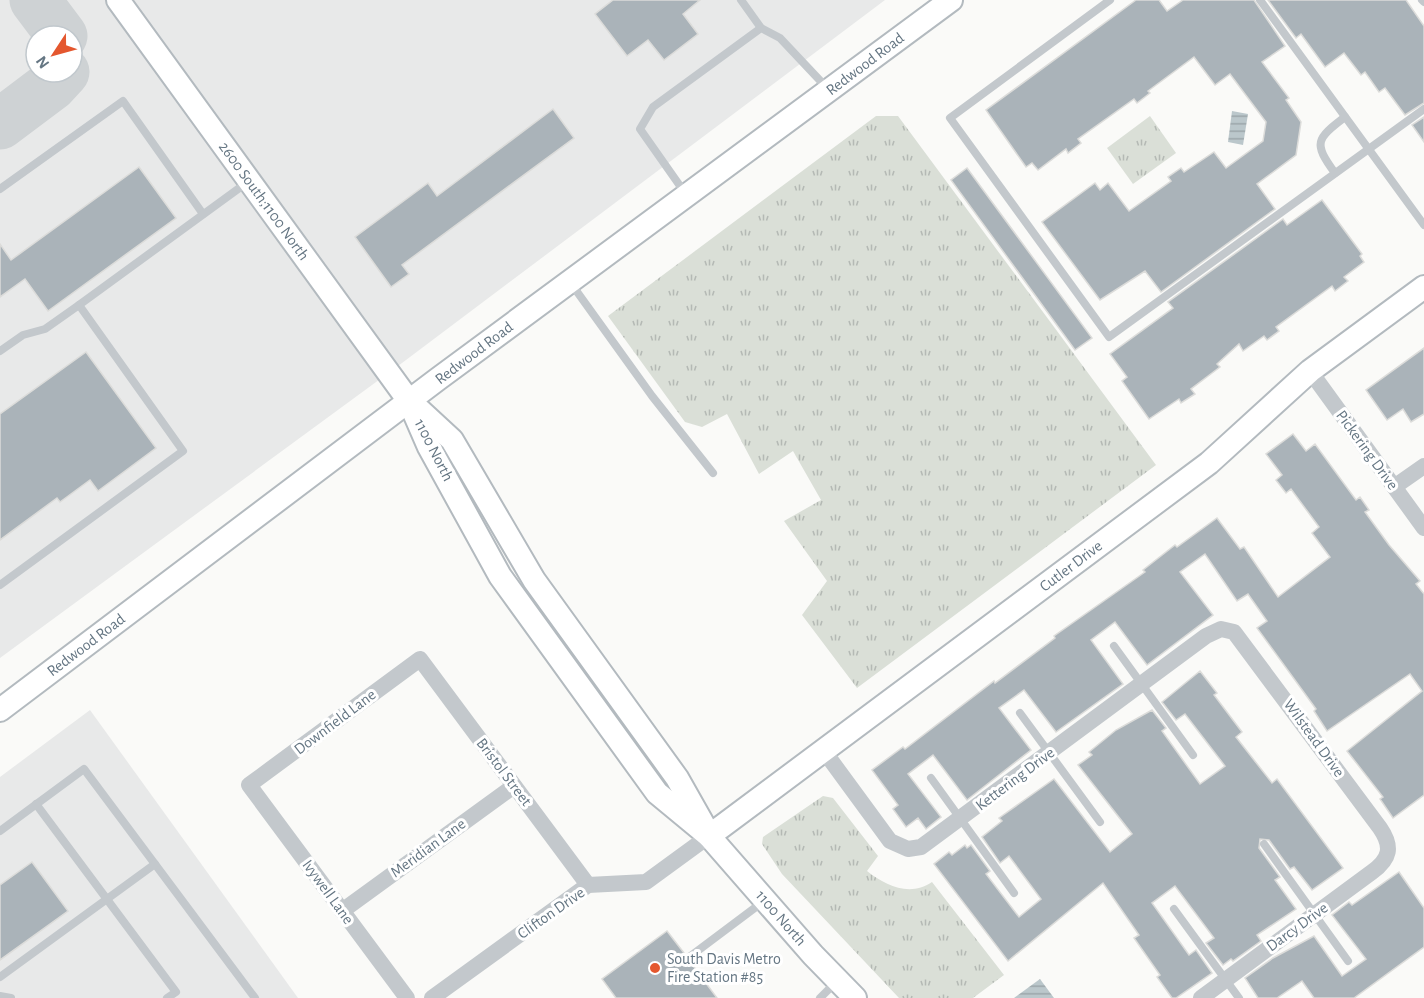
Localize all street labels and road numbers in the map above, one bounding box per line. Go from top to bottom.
street label: Redwood Road [823,30,907,98]
street label: 2600 South;1100 North [216,139,312,263]
street label: Redwood Road [432,319,516,387]
street label: Pickering Drive [1333,407,1401,493]
street label: 1100 North [412,416,456,484]
street label: Cutler Drive [1037,537,1105,595]
street label: Redwood Road [44,611,128,679]
street label: Downfield Lane [291,686,379,758]
street label: Wilstead Drive [1281,696,1347,780]
street label: Bristol Street [473,735,535,809]
street label: Kettering Drive [973,744,1057,814]
street label: Meridian Lane [387,816,469,880]
street label: Ivywell Lane [299,857,357,928]
street label: Clifton Drive [515,884,587,942]
street label: 1100 North [753,887,809,949]
street label: Darcy Drive [1263,899,1331,955]

